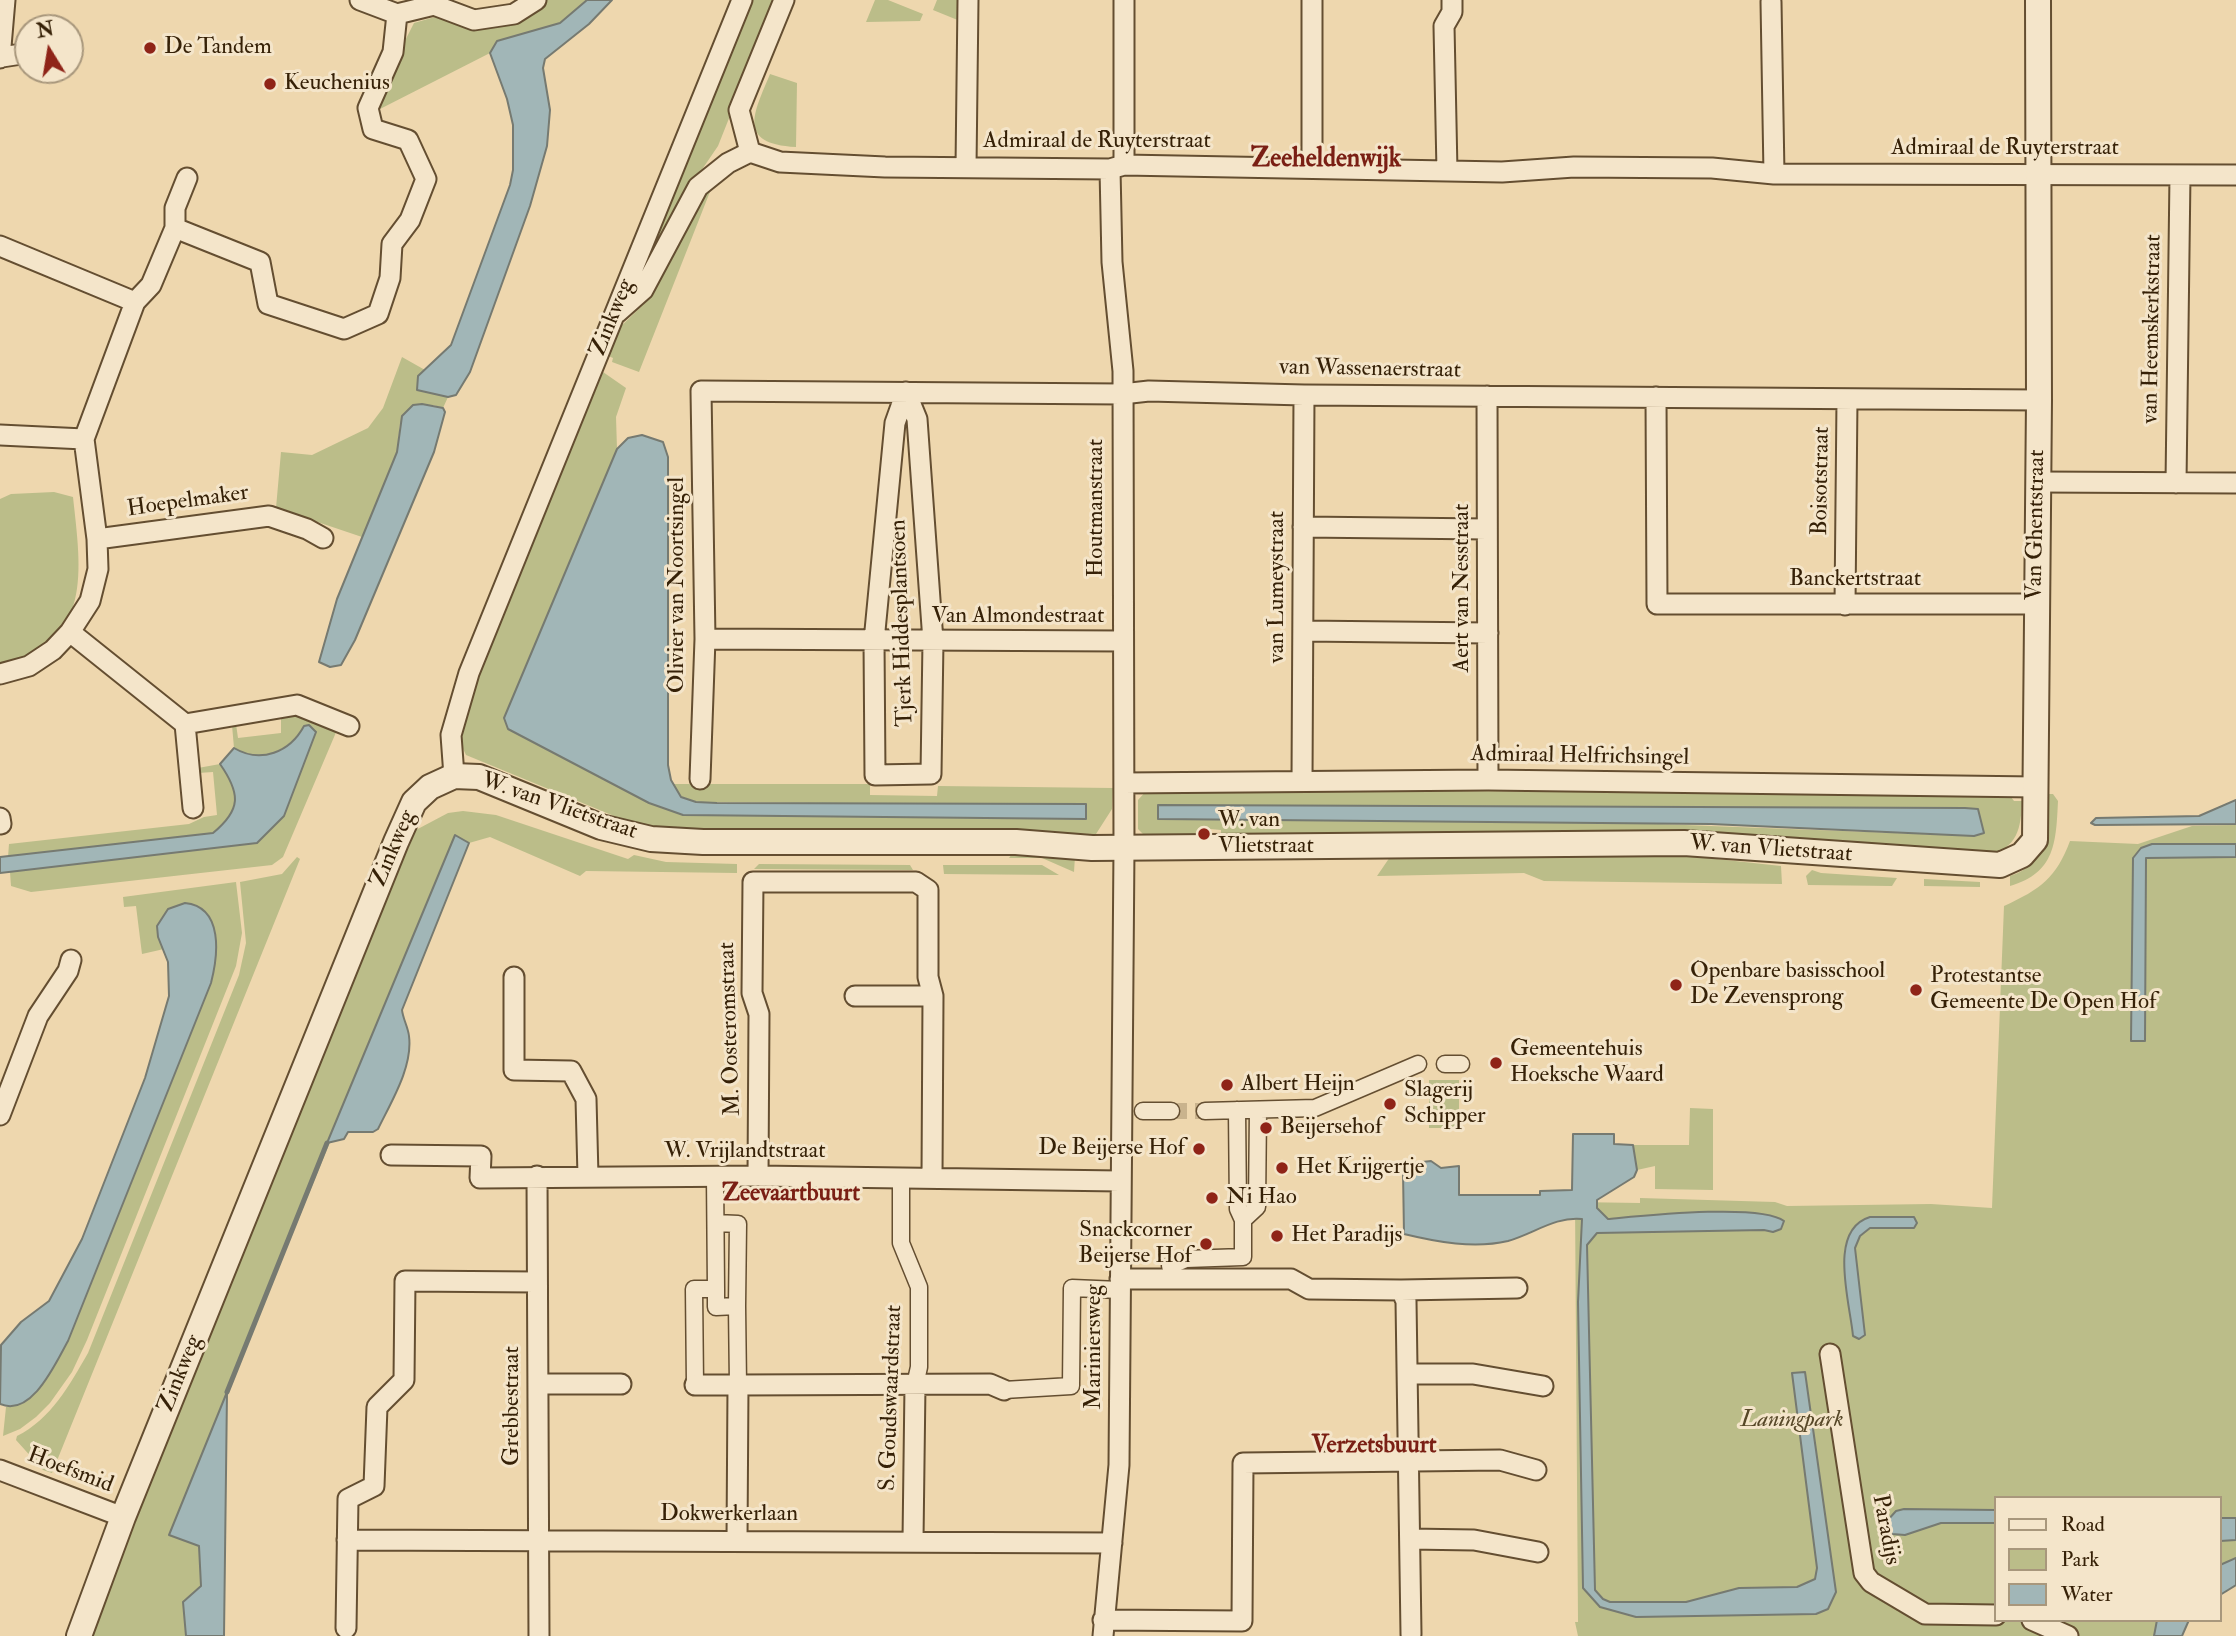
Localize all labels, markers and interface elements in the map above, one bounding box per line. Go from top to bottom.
north arrow [14,14,84,84]
text: N [35,17,56,44]
place label: De Tandem [164,34,272,62]
marker: De Tandem [142,40,158,56]
place label: Keuchenius [284,70,390,98]
marker: Keuchenius [262,76,278,92]
street label: Admiraal de Ruyterstraat [983,128,1211,156]
street label: Admiraal de Ruyterstraat [1891,135,2119,163]
district label: Zeeheldenwijk [1251,144,1401,176]
street label: van Heemskerkstraat [2138,234,2168,424]
street label: Zinkweg [585,275,641,361]
street label: van Wassenaerstraat [1279,355,1461,385]
street label: Boisotstraat [1807,426,1837,536]
street label: Houtmanstraat [1083,439,1111,577]
street label: Van Ghentstraat [2022,449,2052,601]
street label: Olivier van Noortsingel [664,477,692,693]
street label: Hoepelmaker [125,480,251,524]
street label: Aert van Nesstraat [1449,504,1477,672]
street label: van Lumeystraat [1264,511,1292,663]
street label: Tjerk Hiddesplantsoen [886,519,920,727]
street label: Banckertstraat [1789,566,1921,594]
street label: Van Almondestraat [932,603,1104,631]
street label: Admiraal Helfrichsingel [1471,741,1689,773]
street label: W. van Vlietstraat [477,767,641,847]
street label: Zinkweg [365,806,423,892]
place label: W. van Vlietstraat [1218,807,1314,861]
marker: W. van Vlietstraat [1196,826,1212,842]
street label: W. van Vlietstraat [1689,831,1853,869]
street label: M. Oosteromstraat [714,942,748,1116]
place label: Openbare basisschool De Zevensprong [1690,958,1885,1012]
place label: Protestantse Gemeente De Open Hof [1930,963,2156,1017]
marker: Openbare basisschool De Zevensprong [1668,977,1684,993]
marker: Protestantse Gemeente De Open Hof [1908,982,1924,998]
place label: Gemeentehuis Hoeksche Waard [1510,1036,1664,1090]
marker: Gemeentehuis Hoeksche Waard [1488,1055,1504,1071]
place label: Albert Heijn [1241,1071,1355,1099]
marker: Albert Heijn [1219,1077,1235,1093]
place label: Slagerij Schipper [1404,1077,1486,1131]
marker: Slagerij Schipper [1382,1096,1398,1112]
place label: Beijersehof [1280,1114,1382,1142]
marker: Beijersehof [1258,1120,1274,1136]
place label: De Beijerse Hof [1038,1135,1185,1163]
street label: W. Vrijlandtstraat [664,1138,826,1166]
marker: De Beijerse Hof [1191,1141,1207,1157]
place label: Het Krijgertje [1296,1154,1424,1182]
marker: Het Krijgertje [1274,1160,1290,1176]
district label: Zeevaartbuurt [722,1181,860,1209]
place label: Ni Hao [1226,1184,1297,1212]
marker: Ni Hao [1204,1190,1220,1206]
place label: Snackcorner Beijerse Hof [1078,1217,1192,1271]
place label: Het Paradijs [1291,1222,1402,1250]
marker: Het Paradijs [1269,1228,1285,1244]
marker: Snackcorner Beijerse Hof [1198,1236,1214,1252]
street label: Mariniersweg [1081,1284,1109,1410]
street label: S. Goudswaardstraat [875,1304,909,1492]
street label: Zinkweg [153,1331,209,1417]
street label: Grebbestraat [499,1346,527,1466]
park label: Laningpark [1741,1407,1843,1435]
district label: Verzetsbuurt [1312,1433,1436,1461]
street label: Hoefsmid [23,1442,117,1500]
street label: Paradijs [1865,1493,1905,1567]
legend [1994,1496,2222,1622]
street label: Dokwerkerlaan [660,1501,798,1529]
text: Road [2061,1511,2105,1538]
text: Park [2061,1546,2099,1573]
text: Water [2061,1581,2113,1608]

